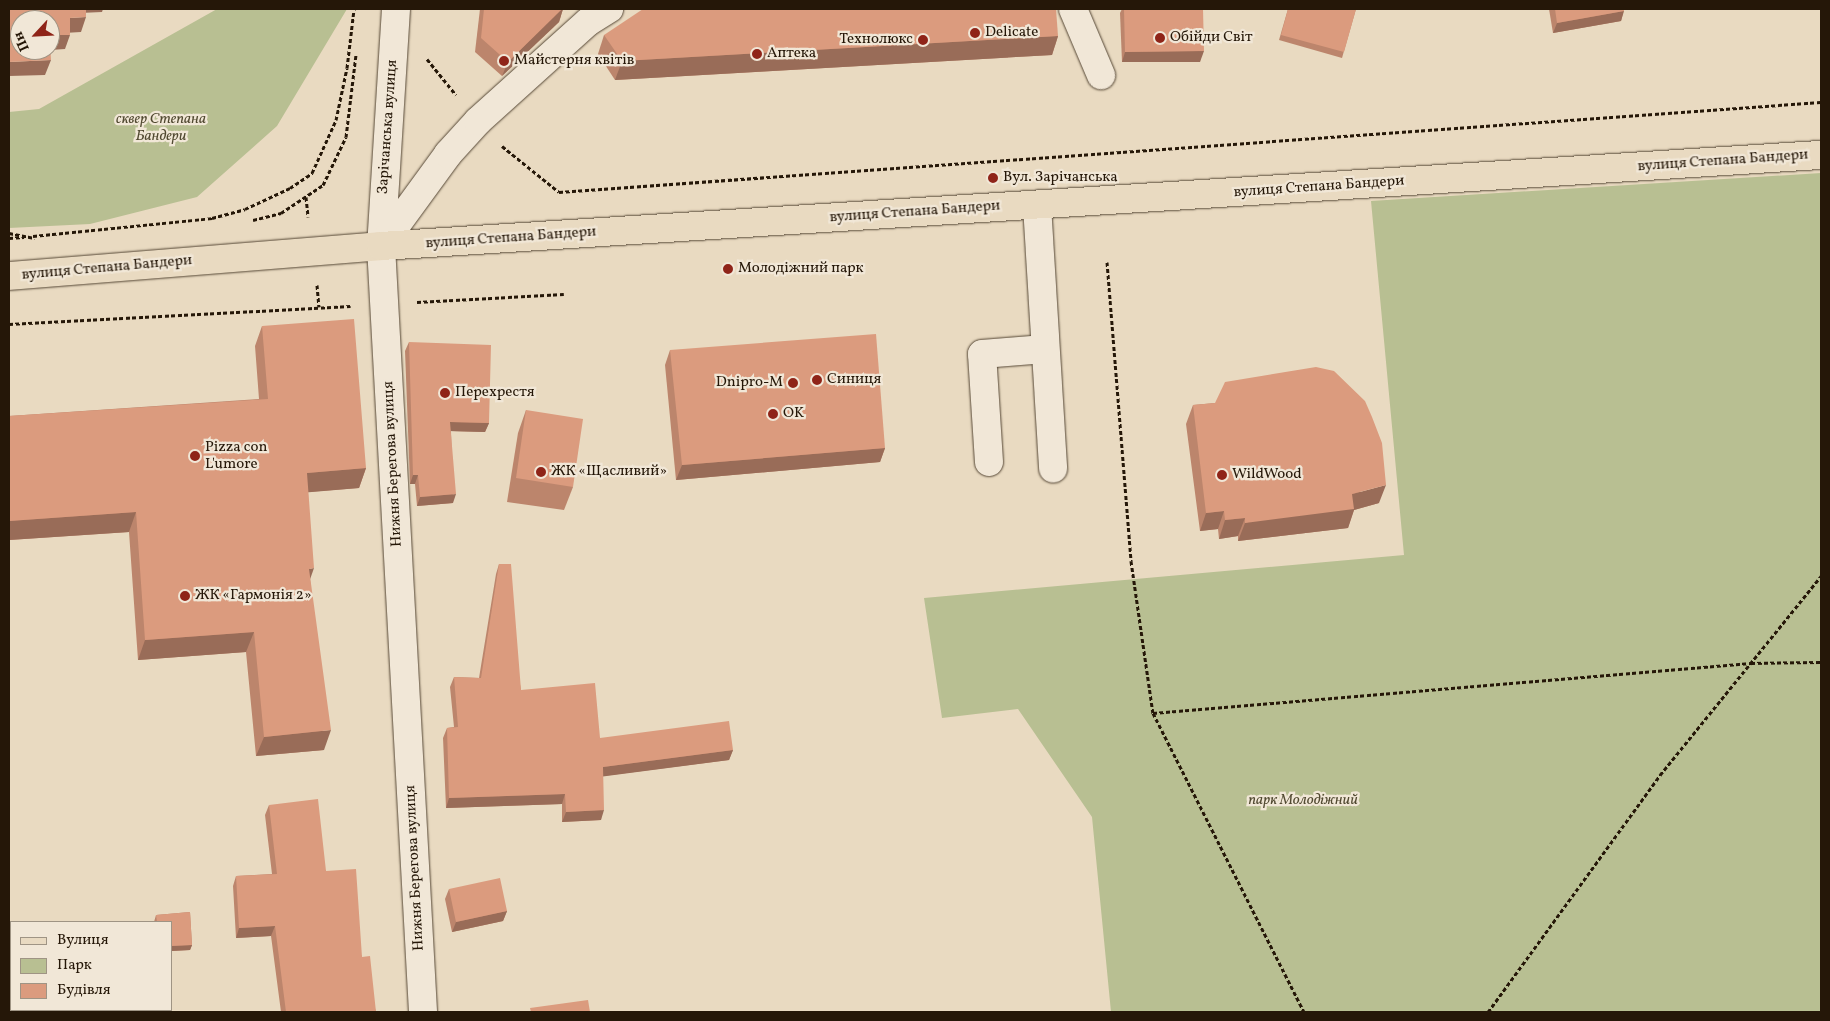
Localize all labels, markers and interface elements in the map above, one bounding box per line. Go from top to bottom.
north arrow [10,10,60,60]
place label: Delicate [985,24,1038,42]
marker: Delicate [969,27,981,39]
text: Пн [9,28,35,54]
place label: Обійди Світ [1170,29,1253,47]
place label: Технолюкс [839,31,913,49]
marker: Обійди Світ [1154,32,1166,44]
marker: Технолюкс [917,34,929,46]
place label: Аптека [767,45,816,63]
marker: Аптека [751,48,763,60]
place label: Майстерня квітів [514,52,634,70]
marker: Майстерня квітів [498,55,510,67]
street label: Зарічанська вулиця [374,59,402,195]
park label: сквер Степана Бандери [116,110,206,145]
street label: вулиця Степана Бандери [1637,146,1809,176]
place label: Вул. Зарічанська [1003,169,1118,187]
marker: Вул. Зарічанська [987,172,999,184]
street label: вулиця Степана Бандери [1233,172,1405,202]
street label: вулиця Степана Бандери [829,197,1001,227]
street label: вулиця Степана Бандери [425,223,597,253]
street label: вулиця Степана Бандери [21,252,193,284]
place label: Молодіжний парк [738,260,863,278]
marker: Молодіжний парк [722,263,734,275]
place label: Синиця [827,371,881,389]
place label: Dnipro-M [716,374,783,392]
marker: Синиця [811,374,823,386]
marker: Dnipro-M [787,377,799,389]
street label: Нижня Берегова вулиця [380,381,406,547]
place label: Перехрестя [455,384,535,402]
marker: Перехрестя [439,387,451,399]
place label: OK [783,405,804,423]
marker: OK [767,408,779,420]
place label: Pizza con L'umore [205,438,267,473]
marker: Pizza con L'umore [189,450,201,462]
place label: ЖК «Щасливий» [551,463,667,481]
marker: ЖК «Щасливий» [535,466,547,478]
place label: WildWood [1232,466,1302,484]
marker: WildWood [1216,469,1228,481]
place label: ЖК «Гармонія 2» [195,587,312,605]
marker: ЖК «Гармонія 2» [179,590,191,602]
street label: Нижня Берегова вулиця [402,785,428,951]
park label: парк Молодіжний [1248,792,1358,810]
legend [10,921,172,1011]
text: Вулиця [57,930,108,951]
text: Парк [57,955,92,976]
text: Будівля [57,980,111,1001]

